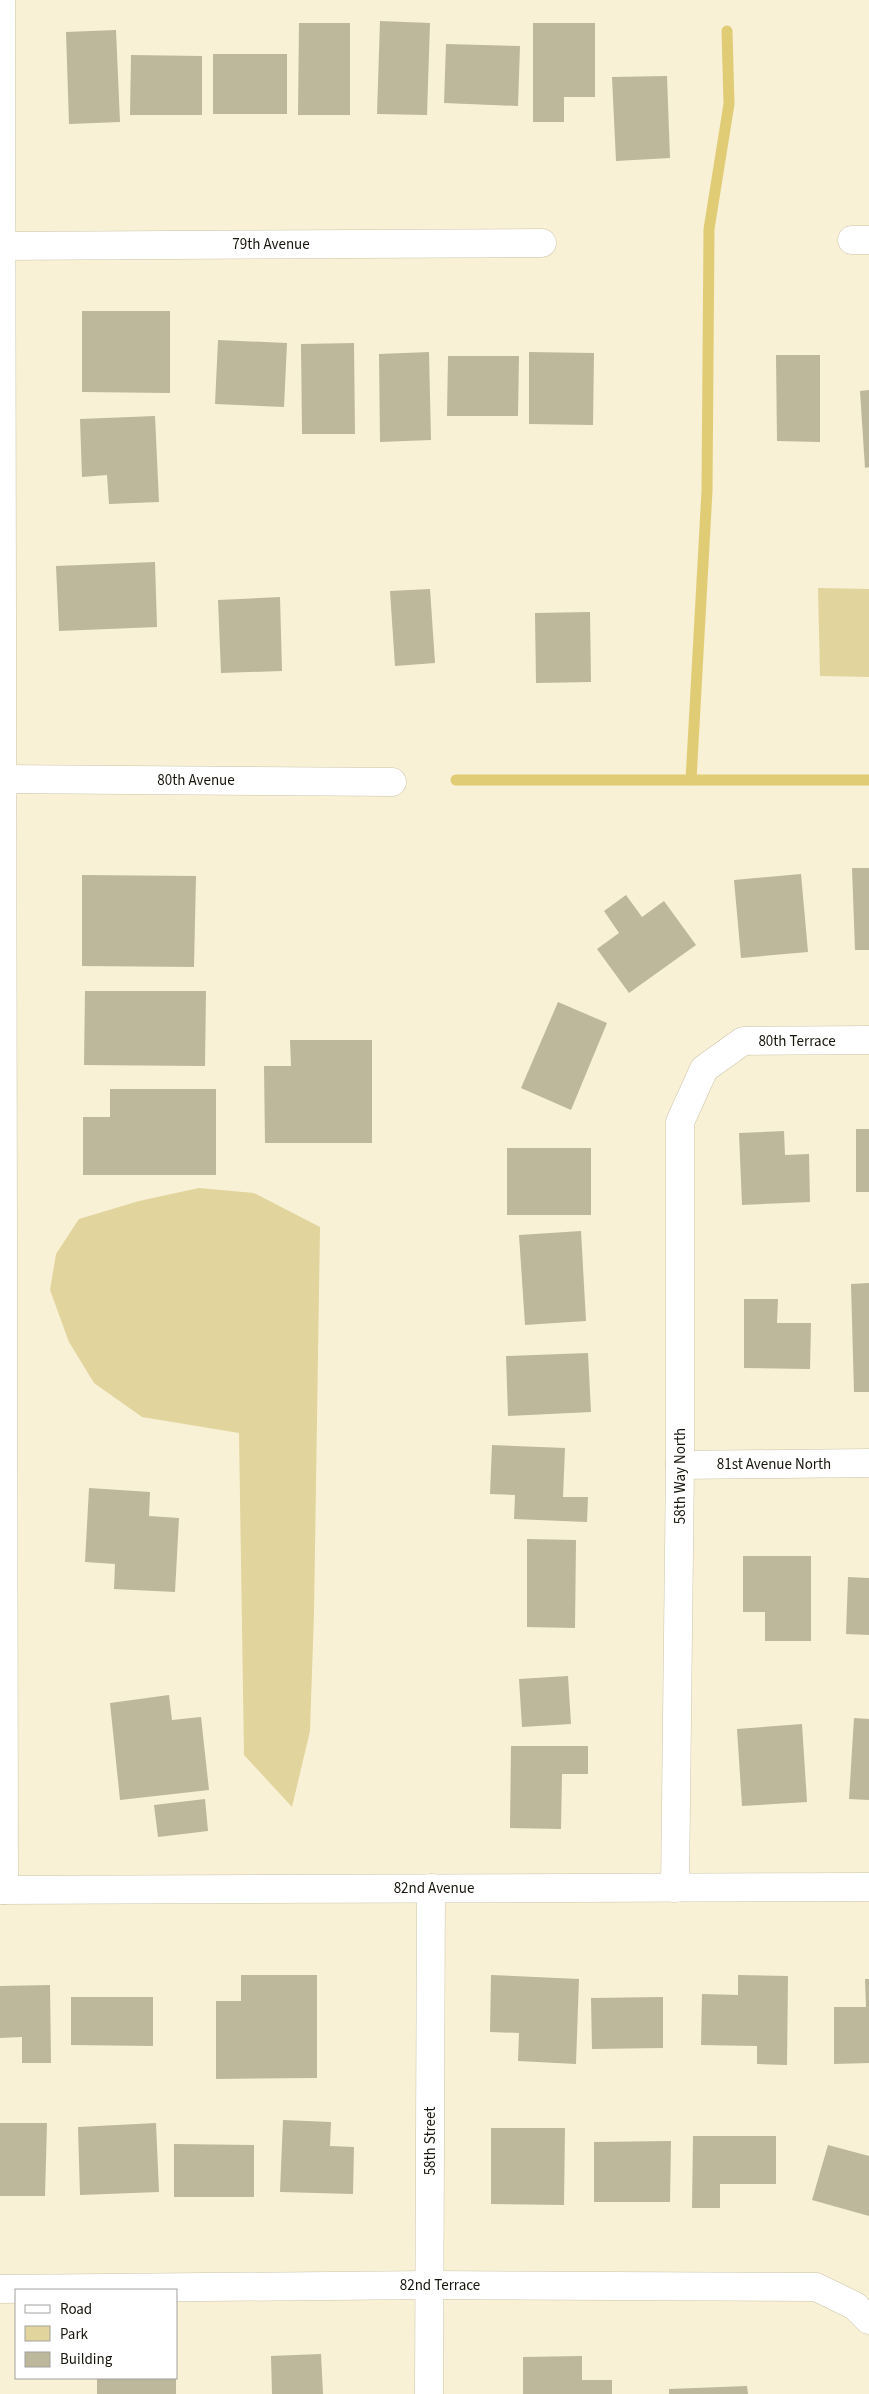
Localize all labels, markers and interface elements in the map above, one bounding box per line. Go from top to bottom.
street label: 79th Avenue [232,234,310,255]
street label: 80th Avenue [157,770,235,791]
street label: 80th Terrace [758,1031,836,1052]
street label: 58th Way North [670,1428,691,1524]
street label: 81st Avenue North [717,1454,831,1475]
street label: 82nd Avenue [394,1878,474,1899]
street label: 58th Street [420,2107,441,2175]
street label: 82nd Terrace [400,2275,480,2296]
legend [15,2289,178,2379]
text: Road [60,2299,92,2320]
text: Park [60,2324,89,2345]
text: Building [60,2349,113,2370]

